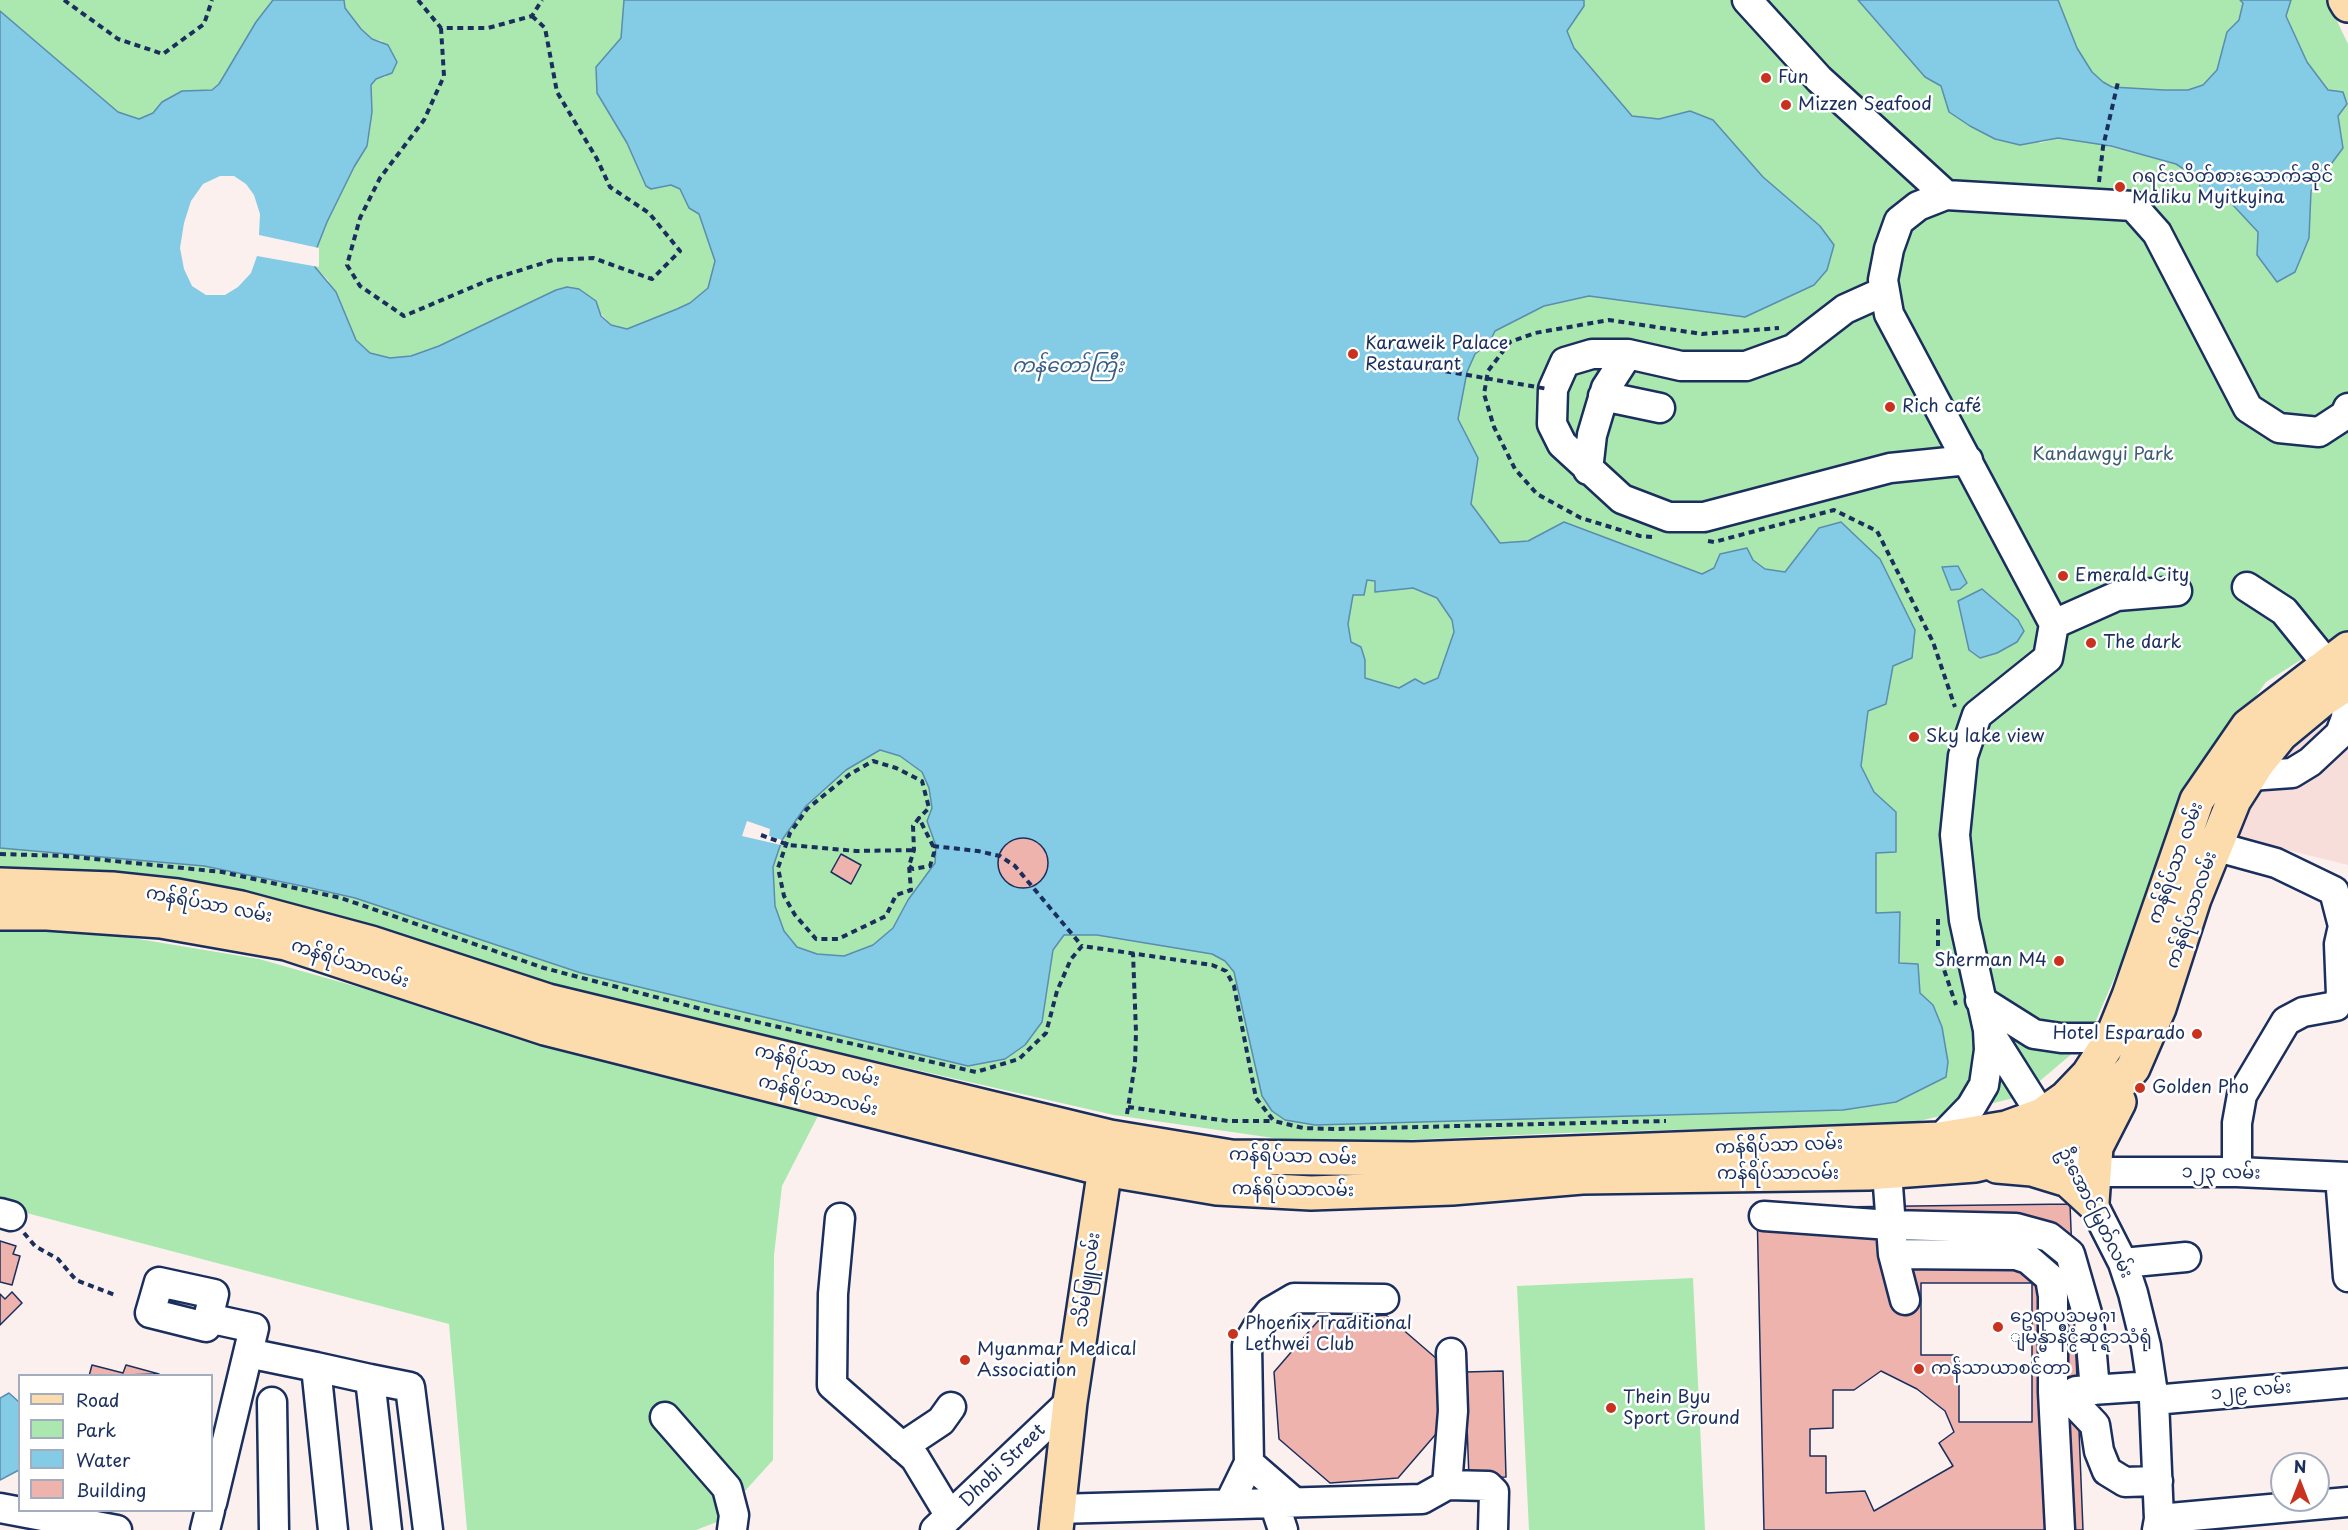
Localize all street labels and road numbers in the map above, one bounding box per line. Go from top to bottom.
street label: ကန်ရိပ်သာ လမ်း [2144,799,2208,927]
street label: ကန်ရိပ်သာလမ်း [2162,849,2222,971]
street label: ကန်ရိပ်သာ လမ်း [144,882,274,928]
street label: ကန်ရိပ်သာလမ်း [289,935,411,993]
street label: ကန်ရိပ်သာ လမ်း [752,1040,882,1092]
street label: ကန်ရိပ်သာလမ်း [756,1071,880,1121]
street label: ကန်ရိပ်သာ လမ်း [1715,1133,1843,1159]
street label: ကန်ရိပ်သာ လမ်း [1229,1144,1357,1170]
street label: ဦးအောင်မြတ်လမ်း [2053,1144,2137,1282]
street label: ၁၂၃ လမ်း [2181,1162,2261,1184]
street label: ကန်ရိပ်သာလမ်း [1717,1163,1839,1185]
street label: ကန်ရိပ်သာလမ်း [1232,1178,1354,1202]
street label: သိမ်ဖြူလမ်း [1071,1231,1105,1329]
street label: ၁၂၉ လမ်း [2210,1377,2292,1405]
street label: Dhobi Street [956,1420,1050,1512]

